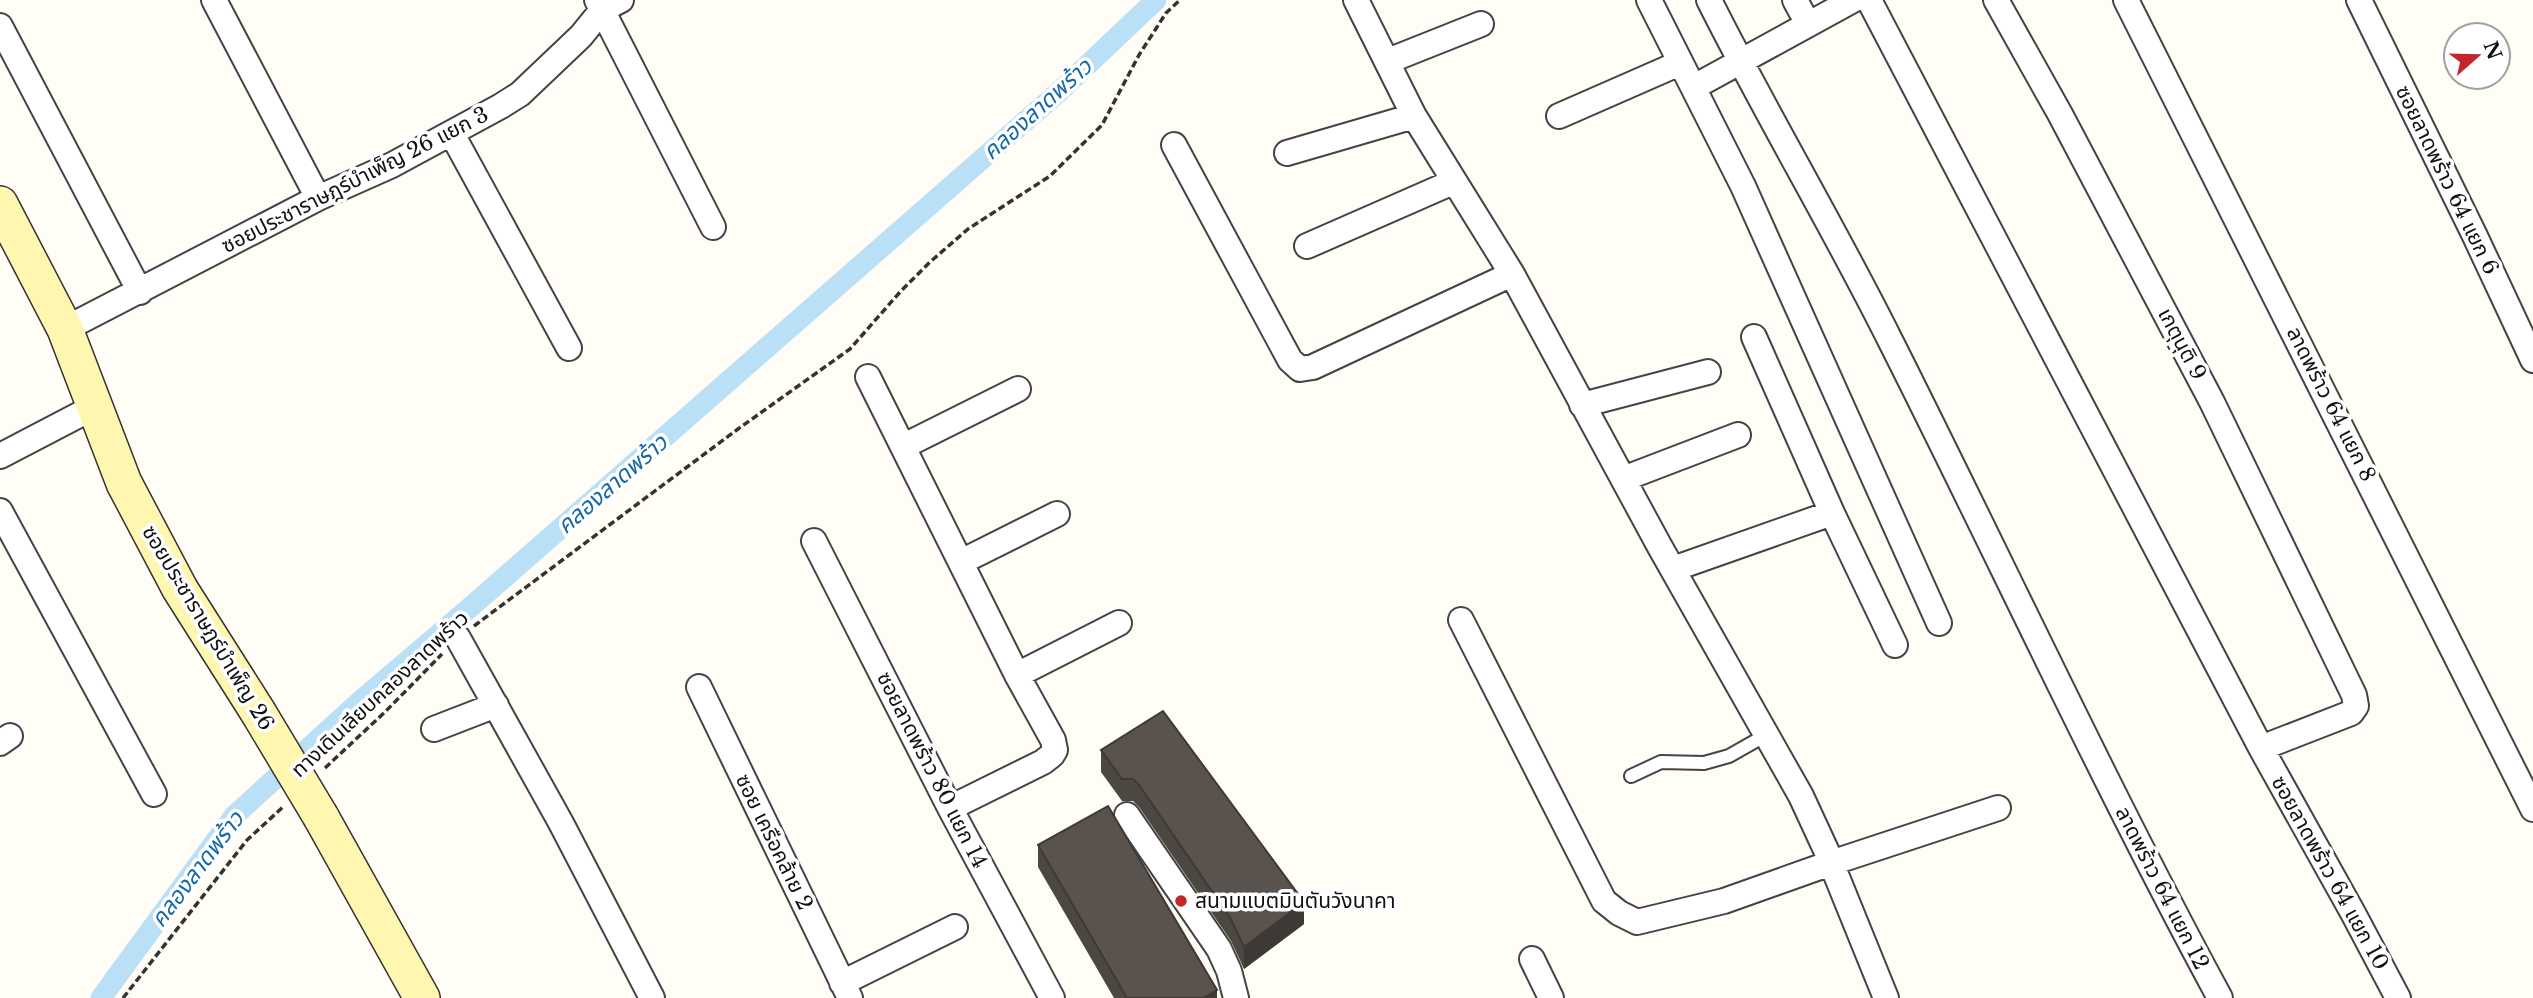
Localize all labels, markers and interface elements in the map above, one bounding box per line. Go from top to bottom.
north arrow [2442,21,2512,91]
text: N [2479,38,2506,63]
water label: คลองลาดพร้าว [977,52,1098,165]
street label: ซอยลาดพร้าว 64 แยก 6 [2390,81,2504,279]
street label: ซอยประชาราษฎร์บำเพ็ญ 26 แยก 3 [217,101,493,259]
street label: เกตุนุติ 9 [2152,303,2212,385]
street label: ลาดพร้าว 64 แยก 8 [2281,322,2381,486]
water label: คลองลาดพร้าว [551,428,674,540]
street label: ซอยประชาราษฎร์บำเพ็ญ 26 [136,521,280,735]
street label: ทางเดินเลียบคลองลาดพร้าว [286,605,474,783]
street label: ซอยลาดพร้าว 80 แยก 14 [871,667,993,873]
street label: ซอย เครือคล้าย 2 [730,770,818,914]
street label: ซอยลาดพร้าว 64 แยก 10 [2266,771,2394,975]
street label: ลาดพร้าว 64 แยก 12 [2110,802,2214,974]
water label: คลองลาดพร้าว [145,805,250,932]
place label: สนามแบตมินตันวังนาคา [1195,888,1395,914]
marker: สนามแบตมินตันวังนาคา [1173,893,1189,909]

